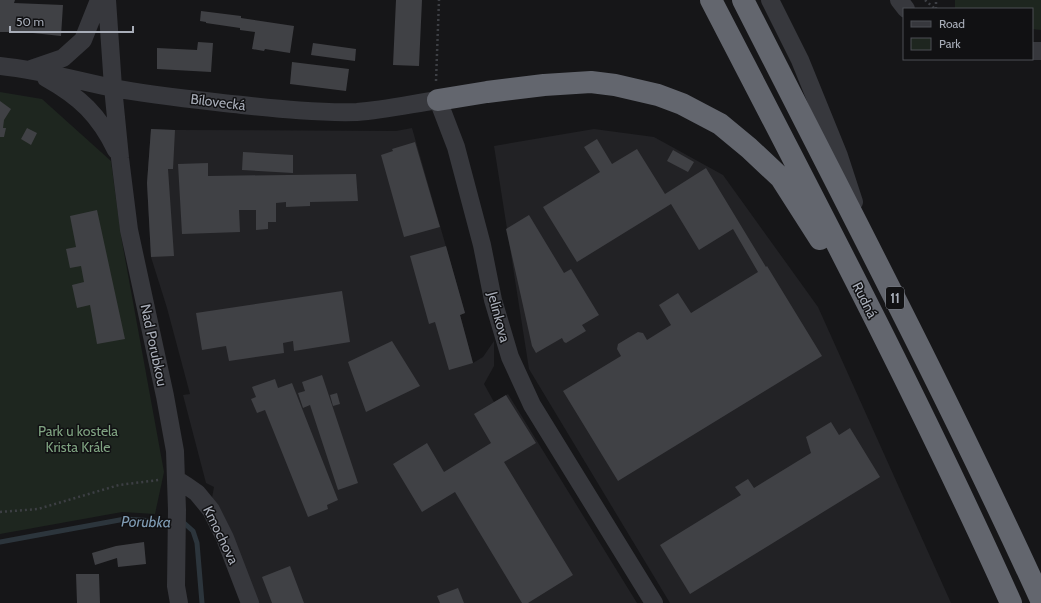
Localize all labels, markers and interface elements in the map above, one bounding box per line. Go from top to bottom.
scale bar [10,8,133,34]
legend [903,8,1033,60]
text: 50 m [16,14,44,29]
text: Road [939,16,965,31]
text: Park [939,36,961,51]
street label: Bílovecká [189,90,247,114]
street label: Rudná [848,279,882,321]
road number: 11 [886,287,904,309]
street label: Jelínkova [483,289,514,345]
street label: Nad Porubkou [137,302,171,388]
park label: Park u kostela Krista Krále [38,422,118,456]
street label: Kmochova [199,503,243,567]
water label: Porubka [121,513,171,531]

